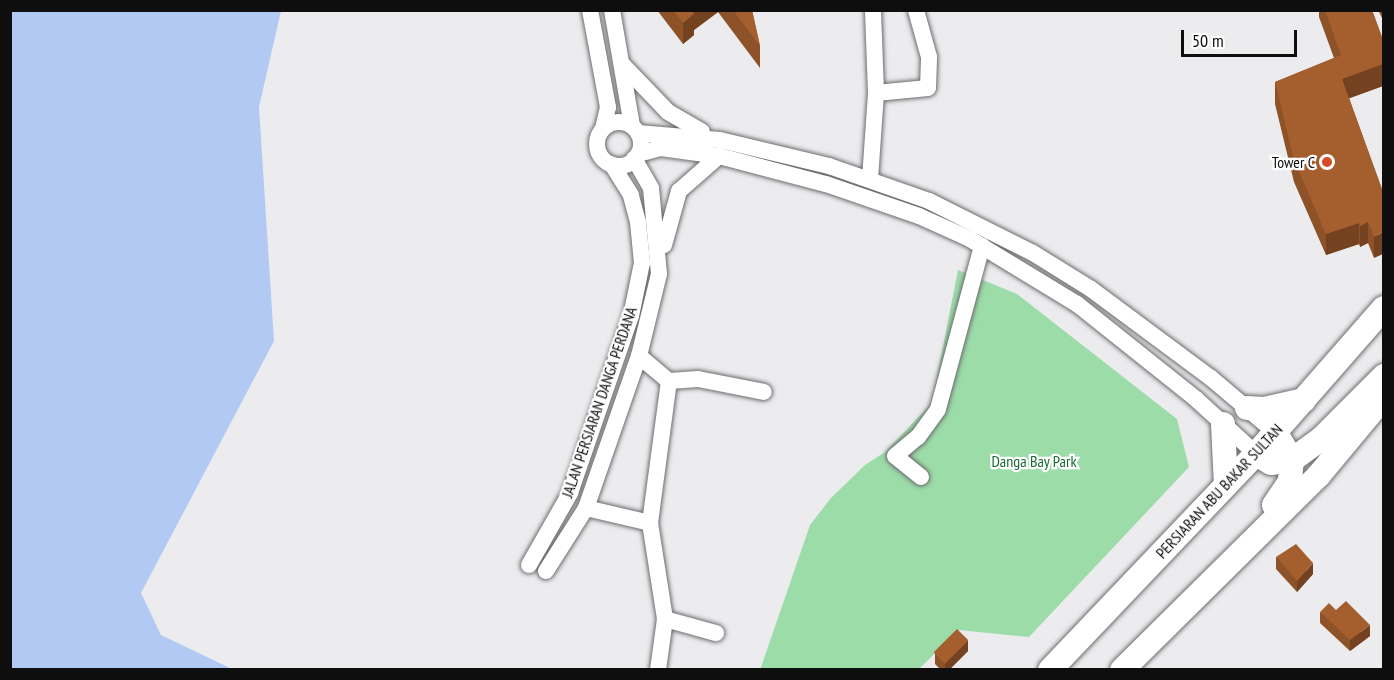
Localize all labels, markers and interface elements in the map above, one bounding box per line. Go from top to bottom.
scale bar [1184,18,1300,56]
text: 50 m [1192,29,1224,52]
place label: Tower C [1272,152,1315,172]
marker: Tower C [1320,155,1334,169]
street label: JALAN PERSIARAN DANGA PERDANA [557,304,641,500]
street label: PERSIARAN ABU BAKAR SULTAN [1151,420,1287,562]
park label: Danga Bay Park [991,451,1077,471]

